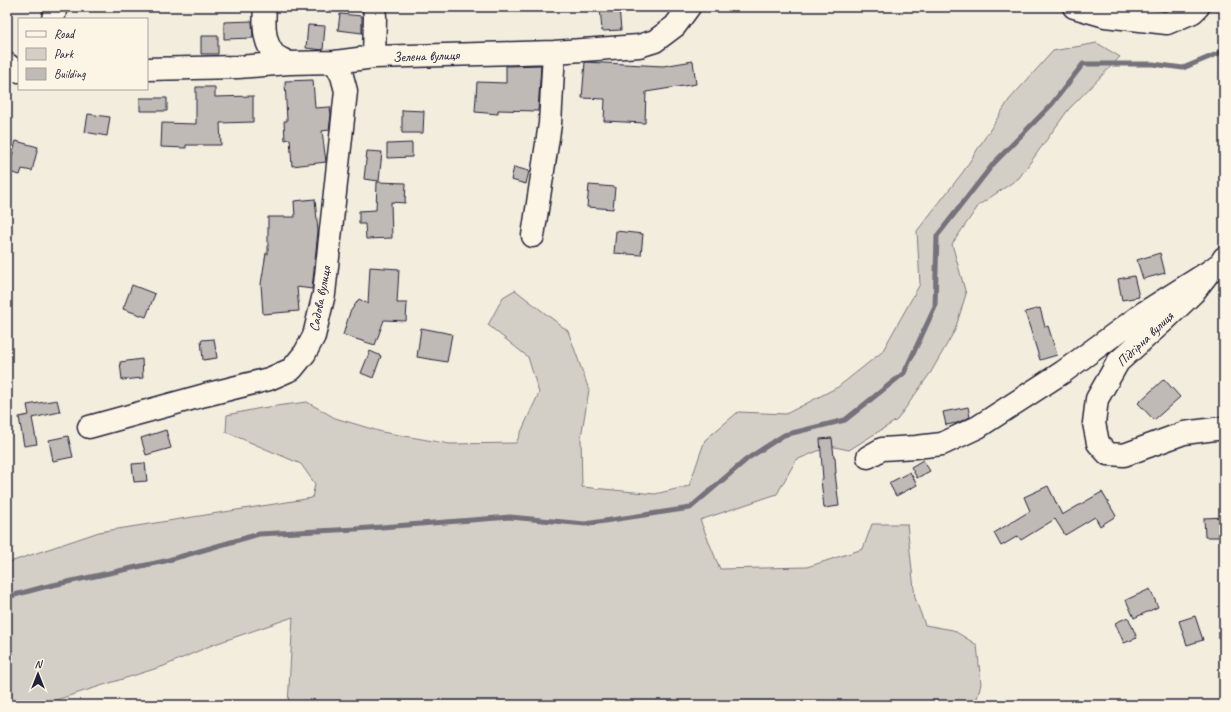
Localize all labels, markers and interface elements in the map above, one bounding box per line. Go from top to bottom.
legend [18,18,148,90]
text: Road [54,26,76,42]
text: Park [54,46,75,62]
street label: Зелена вулиця [392,46,461,66]
text: Building [54,66,86,82]
street label: Садова вулиця [305,264,335,333]
street label: Підгірна вулиця [1113,307,1178,370]
north arrow [18,654,58,694]
text: N [35,657,44,671]

